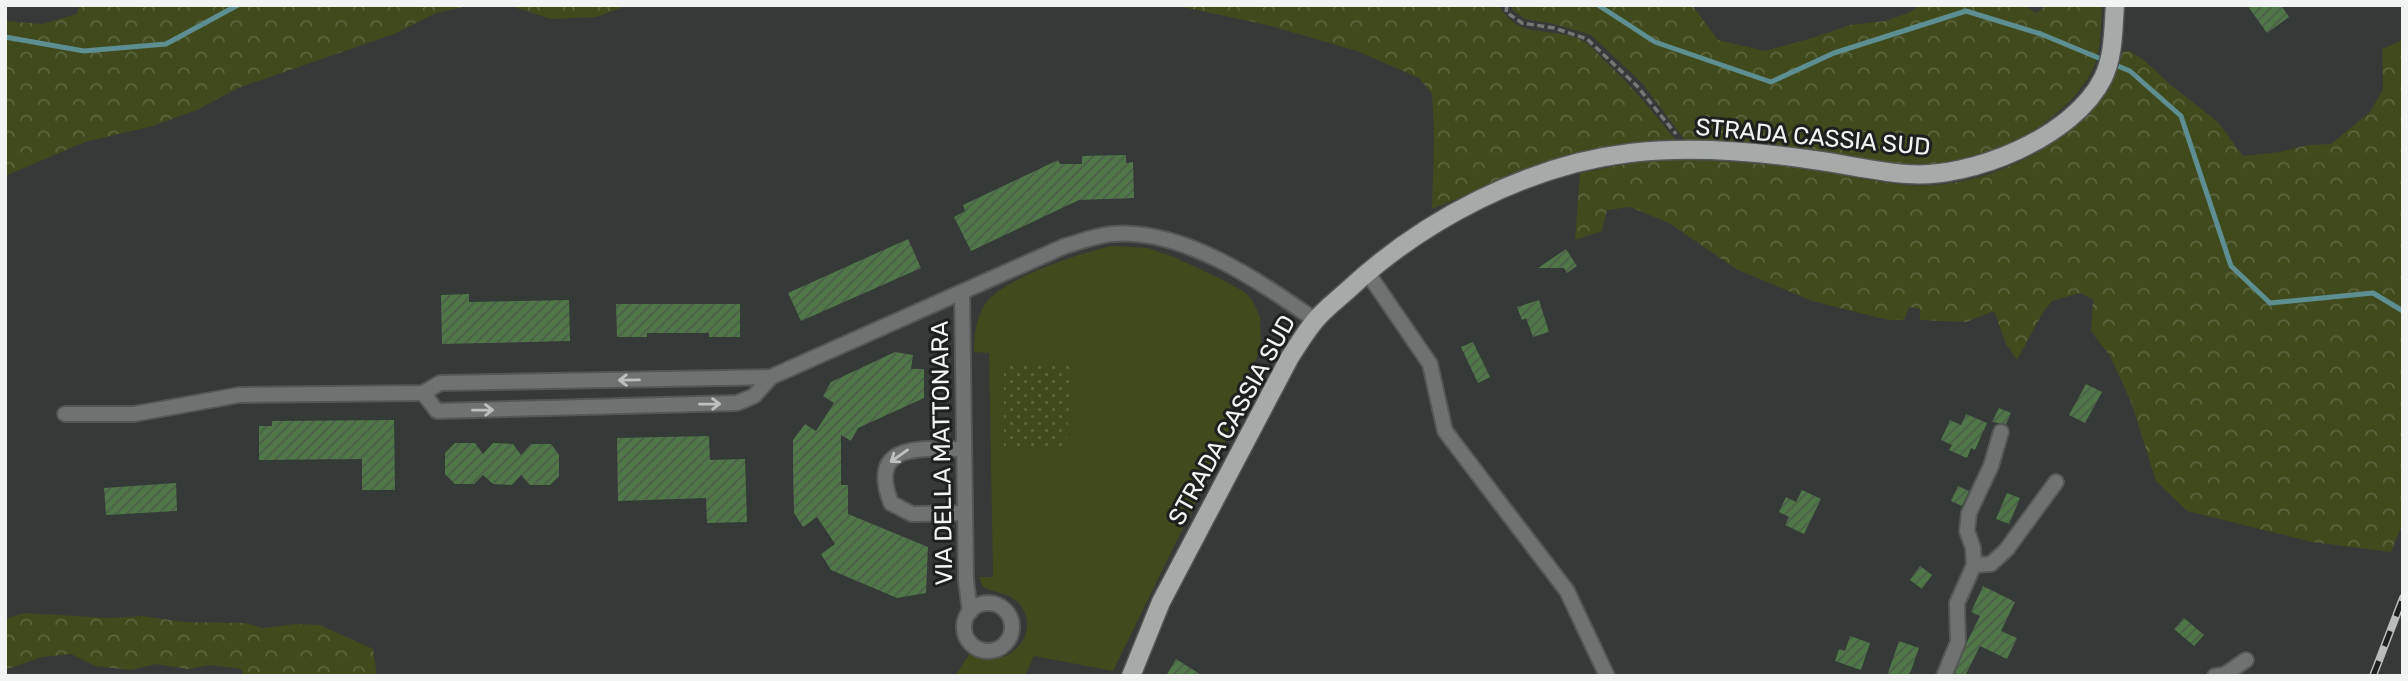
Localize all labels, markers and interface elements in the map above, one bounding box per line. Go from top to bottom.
street label: STRADA CASSIA SUD [1694,113,1932,161]
street label: STRADA CASSIA SUD [1163,310,1301,530]
street label: VIA DELLA MATTONARA [926,320,958,586]
one-way arrow [618,373,641,386]
one-way arrow [699,397,722,411]
one-way arrow [471,403,494,416]
one-way arrow [890,449,909,463]

